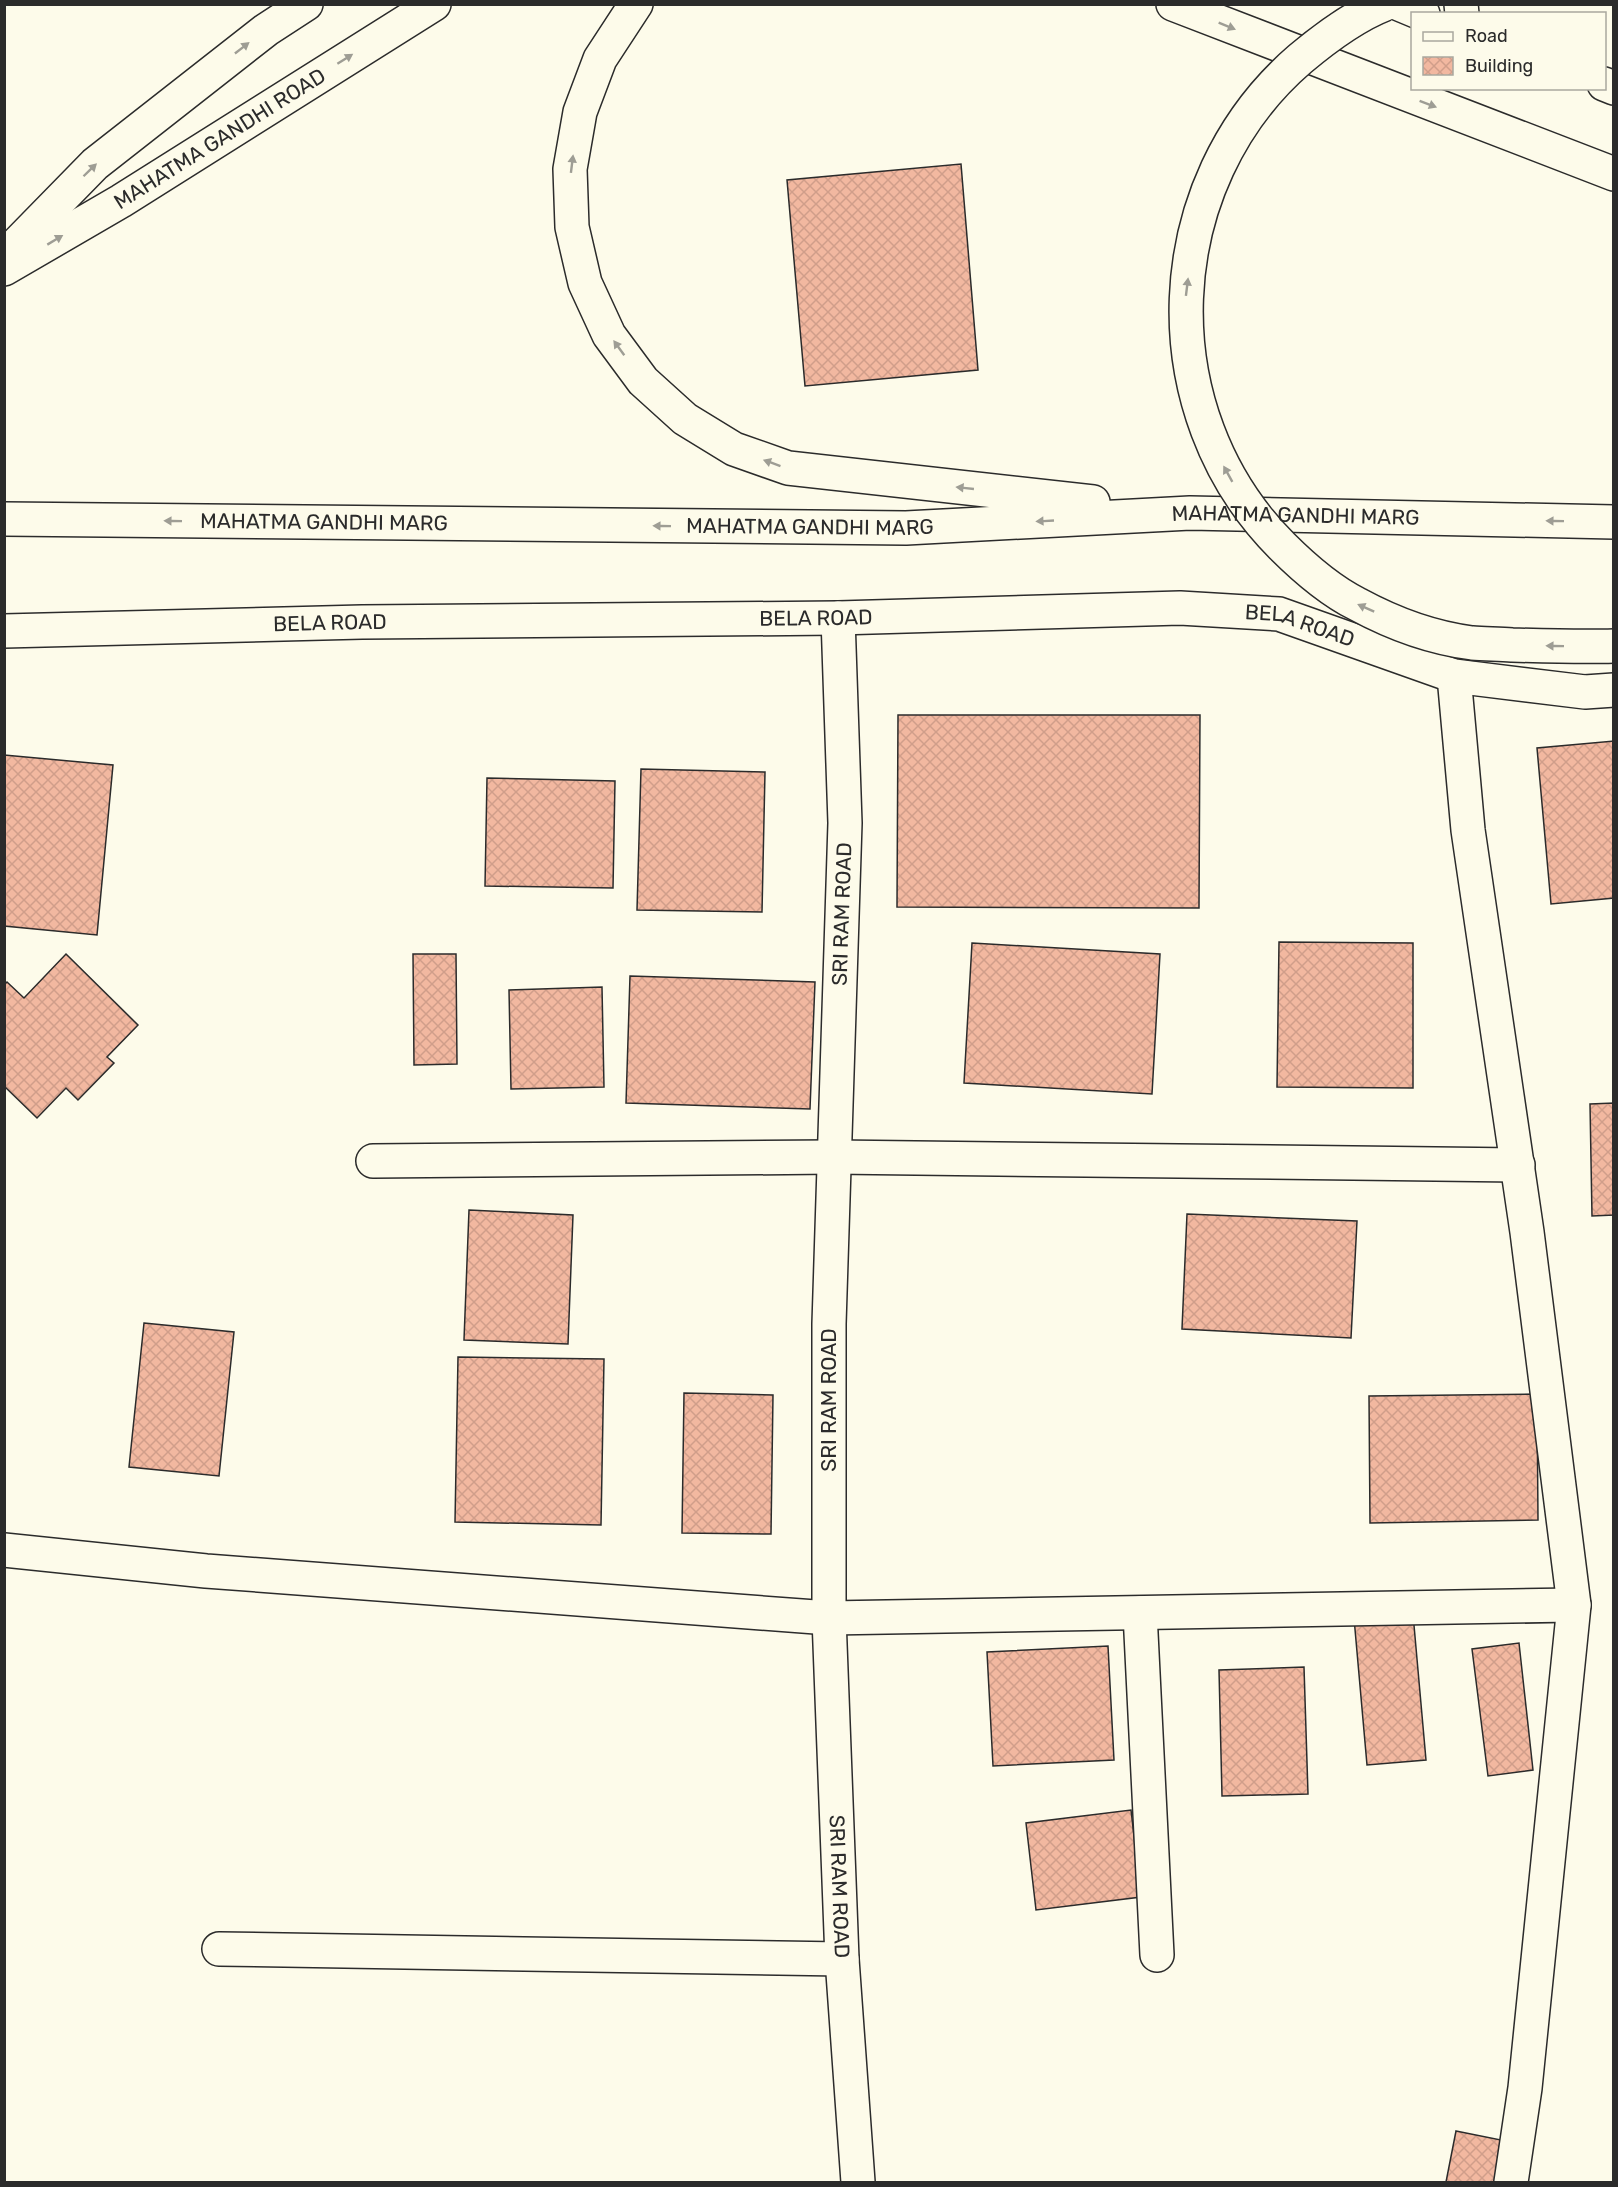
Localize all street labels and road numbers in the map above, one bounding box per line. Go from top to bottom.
street label: MAHATMA GANDHI ROAD [109,63,330,214]
street label: MAHATMA GANDHI MARG [1171,500,1420,530]
street label: MAHATMA GANDHI MARG [200,508,448,535]
street label: MAHATMA GANDHI MARG [686,513,934,540]
street label: BELA ROAD [1244,599,1358,652]
street label: BELA ROAD [759,604,873,631]
street label: BELA ROAD [273,609,387,636]
street label: SRI RAM ROAD [827,842,856,986]
street label: SRI RAM ROAD [816,1328,841,1472]
street label: SRI RAM ROAD [825,1814,855,1959]

